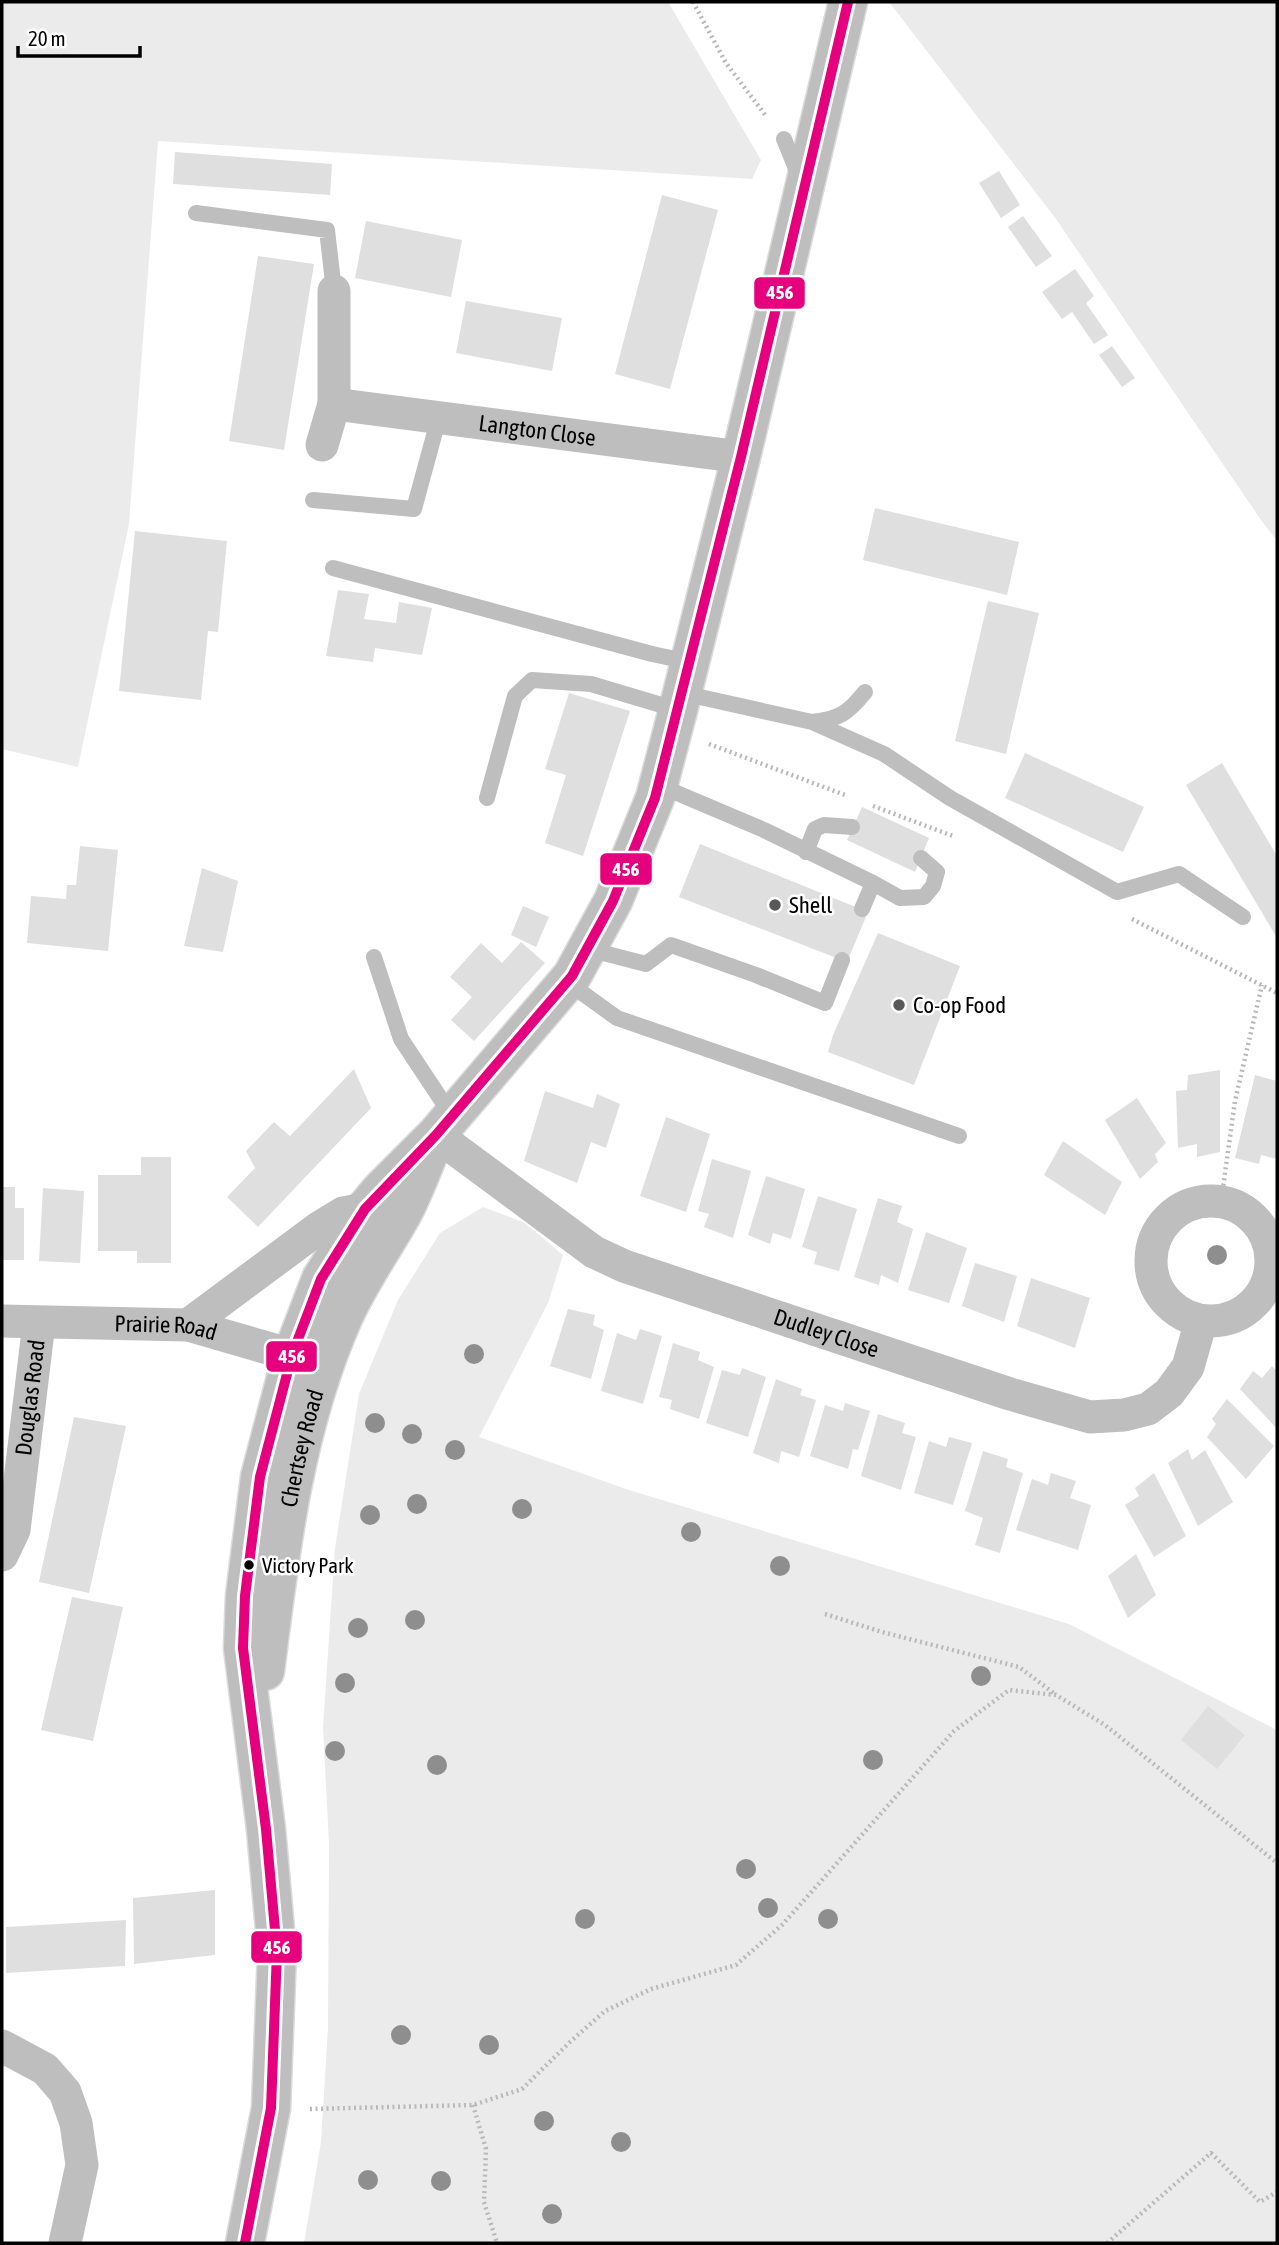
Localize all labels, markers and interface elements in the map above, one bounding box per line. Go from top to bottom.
scale bar [18,14,140,58]
text: 20 m [28,26,66,50]
line badge: 456 [753,276,806,310]
text: 456 [766,281,793,303]
street label: Langton Close [477,410,597,451]
line badge: 456 [599,852,653,886]
text: 456 [612,858,639,880]
place label: Shell [789,892,832,918]
marker: Shell [767,897,783,913]
place label: Co-op Food [913,992,1006,1018]
marker: Co-op Food [891,997,907,1013]
street label: Dudley Close [771,1304,882,1363]
street label: Prairie Road [114,1310,220,1346]
street label: Douglas Road [10,1338,50,1457]
line badge: 456 [265,1340,318,1373]
text: 456 [278,1345,305,1367]
street label: Chertsey Road [276,1386,329,1509]
place label: Victory Park [262,1553,353,1577]
marker: Victory Park [242,1558,256,1572]
line badge: 456 [250,1930,303,1964]
text: 456 [263,1936,290,1958]

